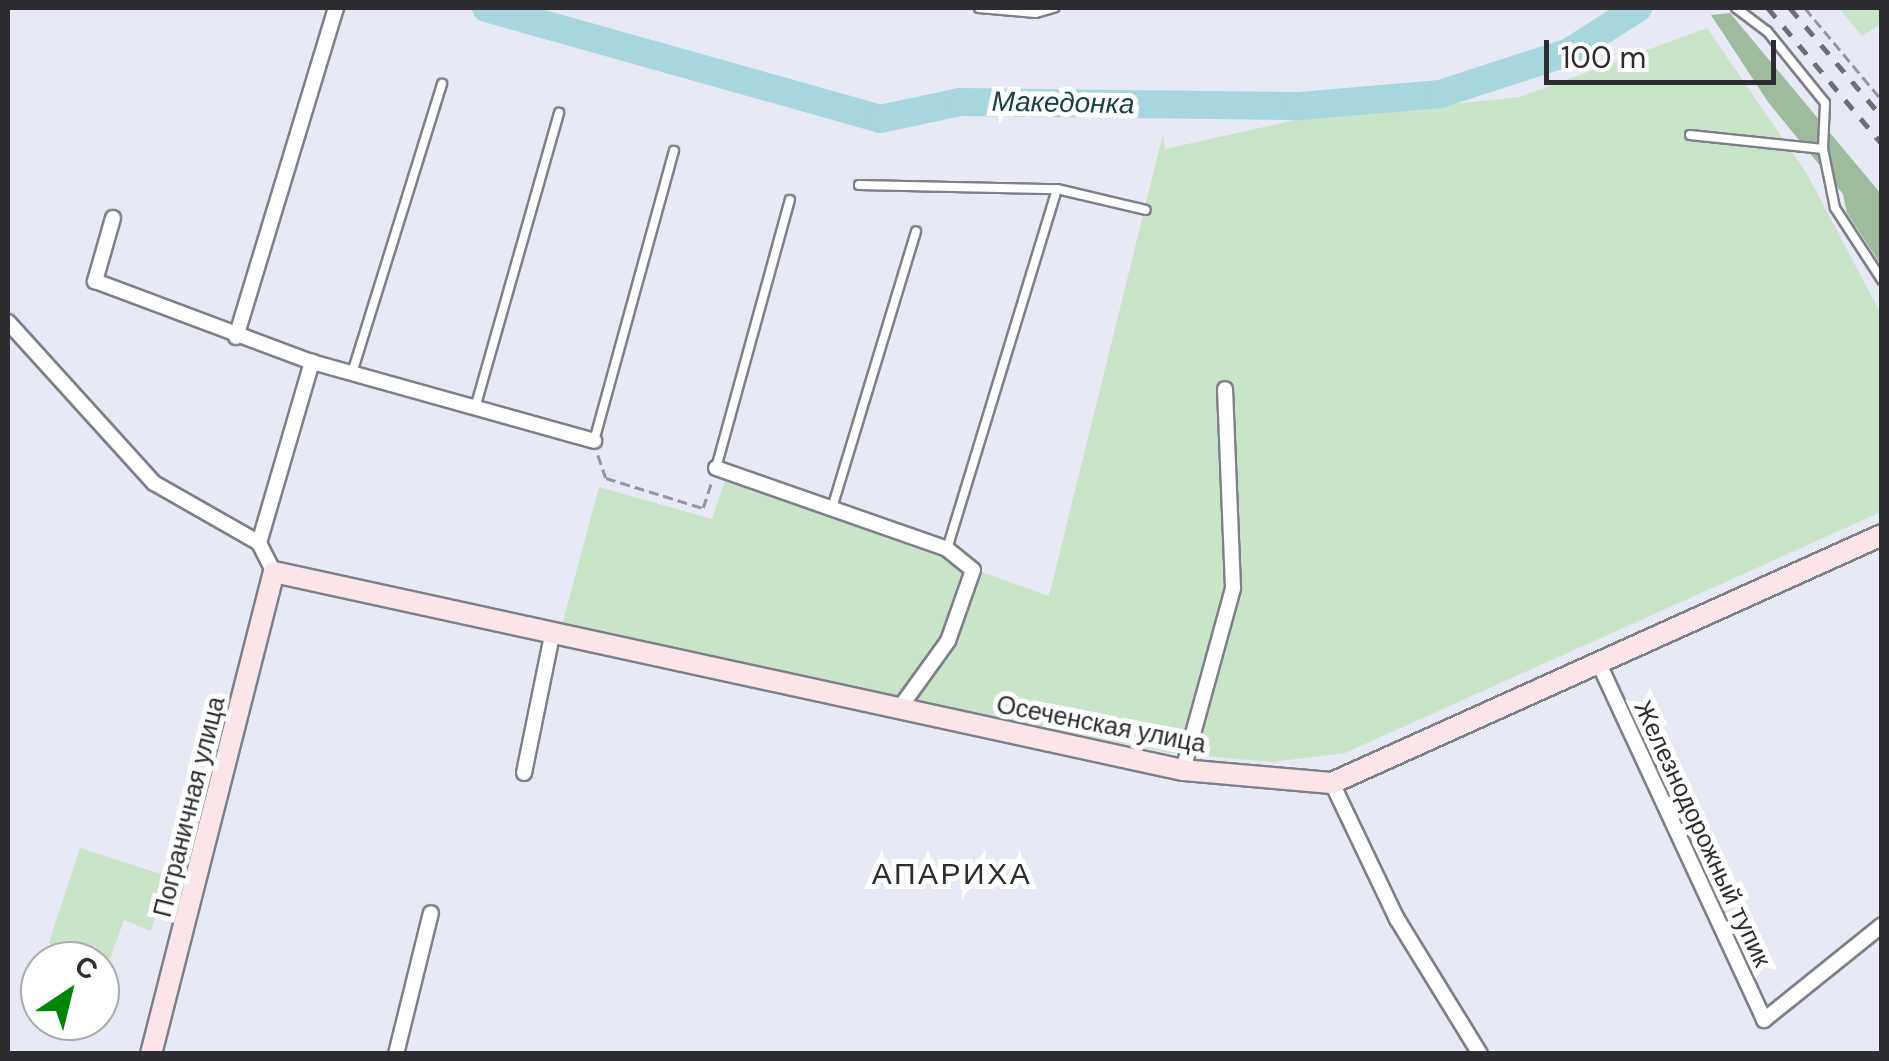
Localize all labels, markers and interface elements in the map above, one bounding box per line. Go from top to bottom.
scale bar [1549,20,1782,82]
text: 100 m [1561,38,1646,77]
water label: Македонка [991,85,1135,121]
street label: Осеченская улица [994,690,1208,760]
street label: Пограничная улица [148,694,232,920]
street label: Железнодорожный тупик [1627,696,1777,972]
district label: АПАРИХА [872,856,1032,892]
north arrow [20,941,120,1041]
text: С [67,947,105,989]

